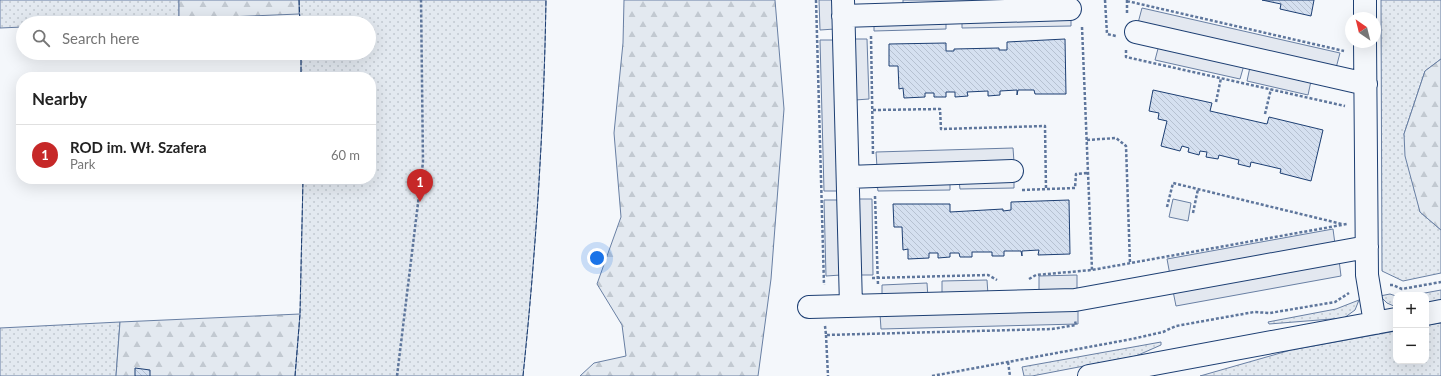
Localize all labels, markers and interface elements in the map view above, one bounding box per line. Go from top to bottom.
north arrow [1345,12,1381,48]
search box [16,16,376,60]
icon: search [30,27,52,49]
text: Search here [62,29,139,47]
text: Nearby [32,88,87,109]
text: ROD im. Wł. Szafera [70,138,207,156]
text: 1 [41,147,49,163]
text: 60 m [331,147,360,163]
text: Park [70,156,95,172]
pin: 1 [407,169,433,202]
your location [587,248,607,268]
map controls [1393,292,1429,364]
button: + [1393,292,1429,328]
button: − [1393,328,1429,364]

